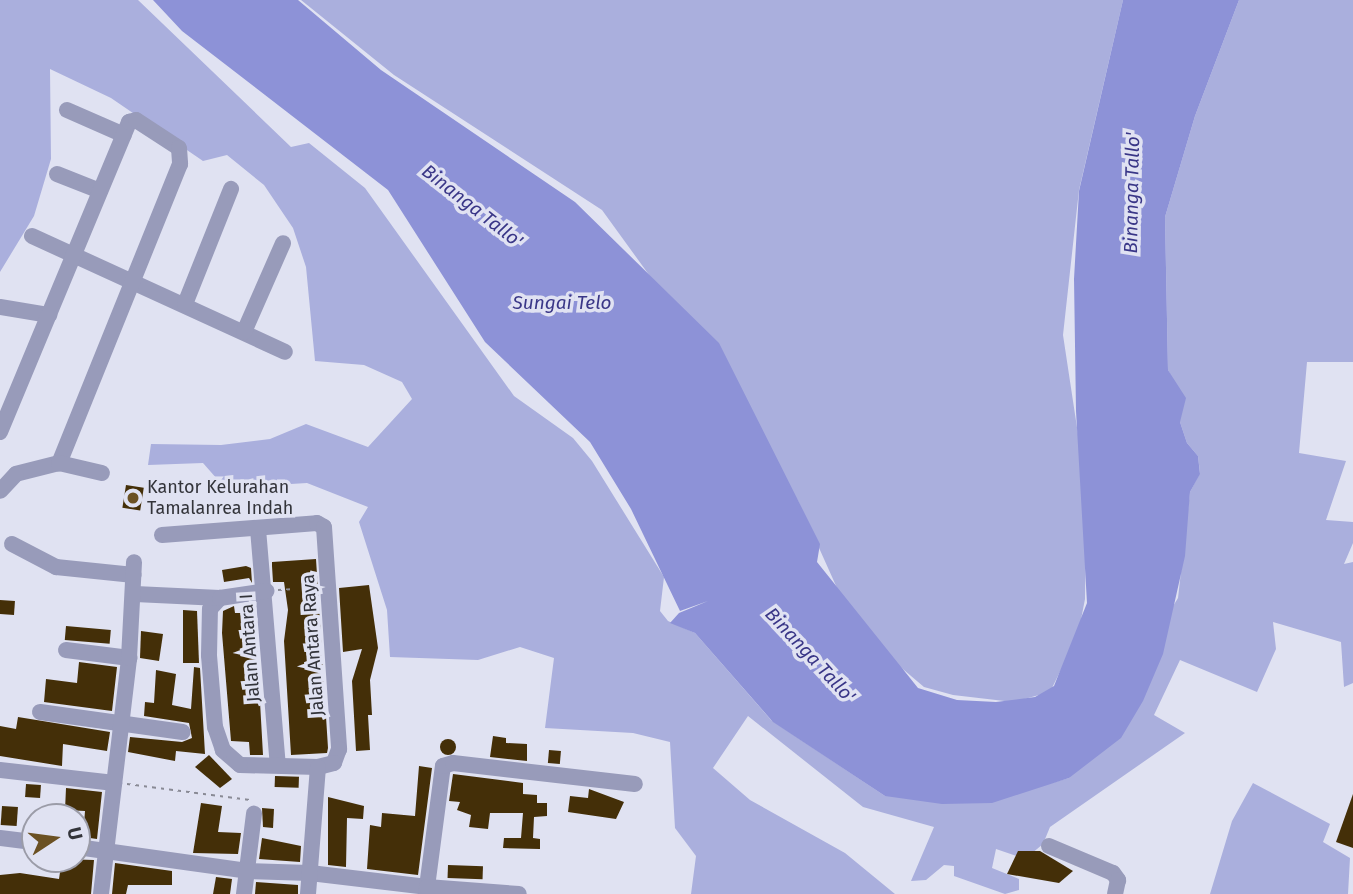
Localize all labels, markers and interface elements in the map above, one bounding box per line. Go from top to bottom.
water label: Binanga Tallo' [1120,132,1144,254]
water label: Binanga Tallo' [417,160,527,252]
water label: Sungai Telo [512,292,612,314]
place label: Kantor Kelurahan Tamalanrea Indah [147,477,293,520]
marker: Kantor Kelurahan Tamalanrea Indah [125,490,141,506]
street label: Jalan Antara Raya [297,573,329,717]
street label: Jalan Antara I [235,593,265,703]
water label: Binanga Tallo' [760,603,860,707]
north arrow [21,803,91,873]
text: U [62,825,88,842]

